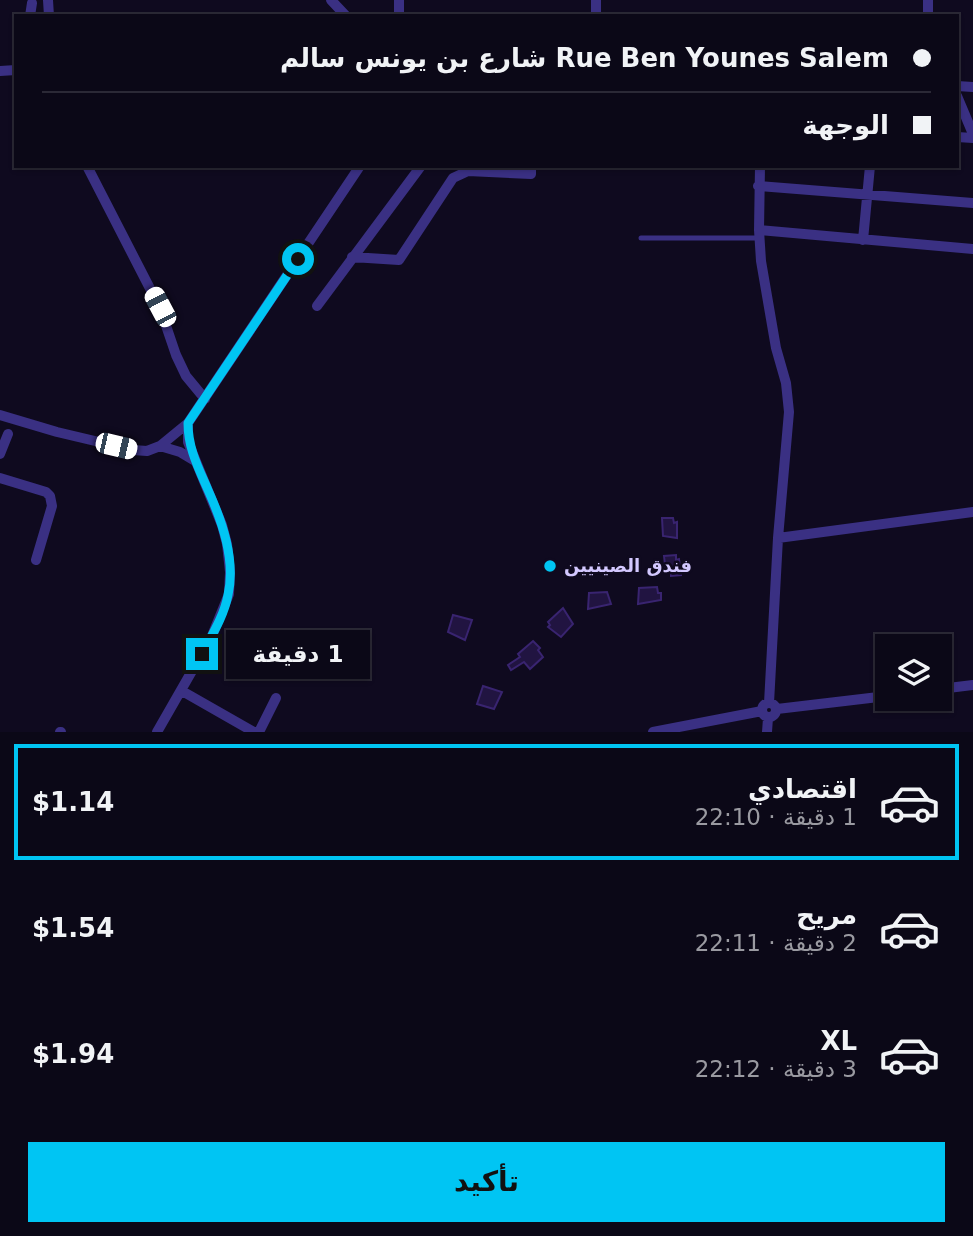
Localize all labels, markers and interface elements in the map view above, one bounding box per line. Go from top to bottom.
text: Rue Ben Younes Salem شارع بن يونس سالم [280,43,889,73]
text: الوجهة [802,110,889,140]
route start [282,243,314,275]
car [141,284,180,330]
car [94,431,139,461]
place label: فندق الصينيين [564,555,692,577]
marker: فندق الصينيين [542,558,558,574]
callout: 1 دقيقة [227,630,370,678]
map controls [875,634,952,711]
button: layers [875,634,952,711]
route end [186,638,218,670]
text: 1 دقيقة [253,641,343,667]
icon: car [878,771,941,834]
text: اقتصادي [748,774,857,804]
text: $1.14 [32,787,114,817]
text: 1 دقيقة · 22:10 [695,804,857,830]
icon: car [878,897,941,960]
text: مريح [796,900,857,930]
text: $1.54 [32,913,114,943]
text: 2 دقيقة · 22:11 [695,930,857,956]
icon: car [878,1023,941,1086]
text: XL [820,1026,857,1056]
text: $1.94 [32,1039,114,1069]
text: 3 دقيقة · 22:12 [695,1056,857,1082]
button: تأكيد [28,1142,945,1222]

